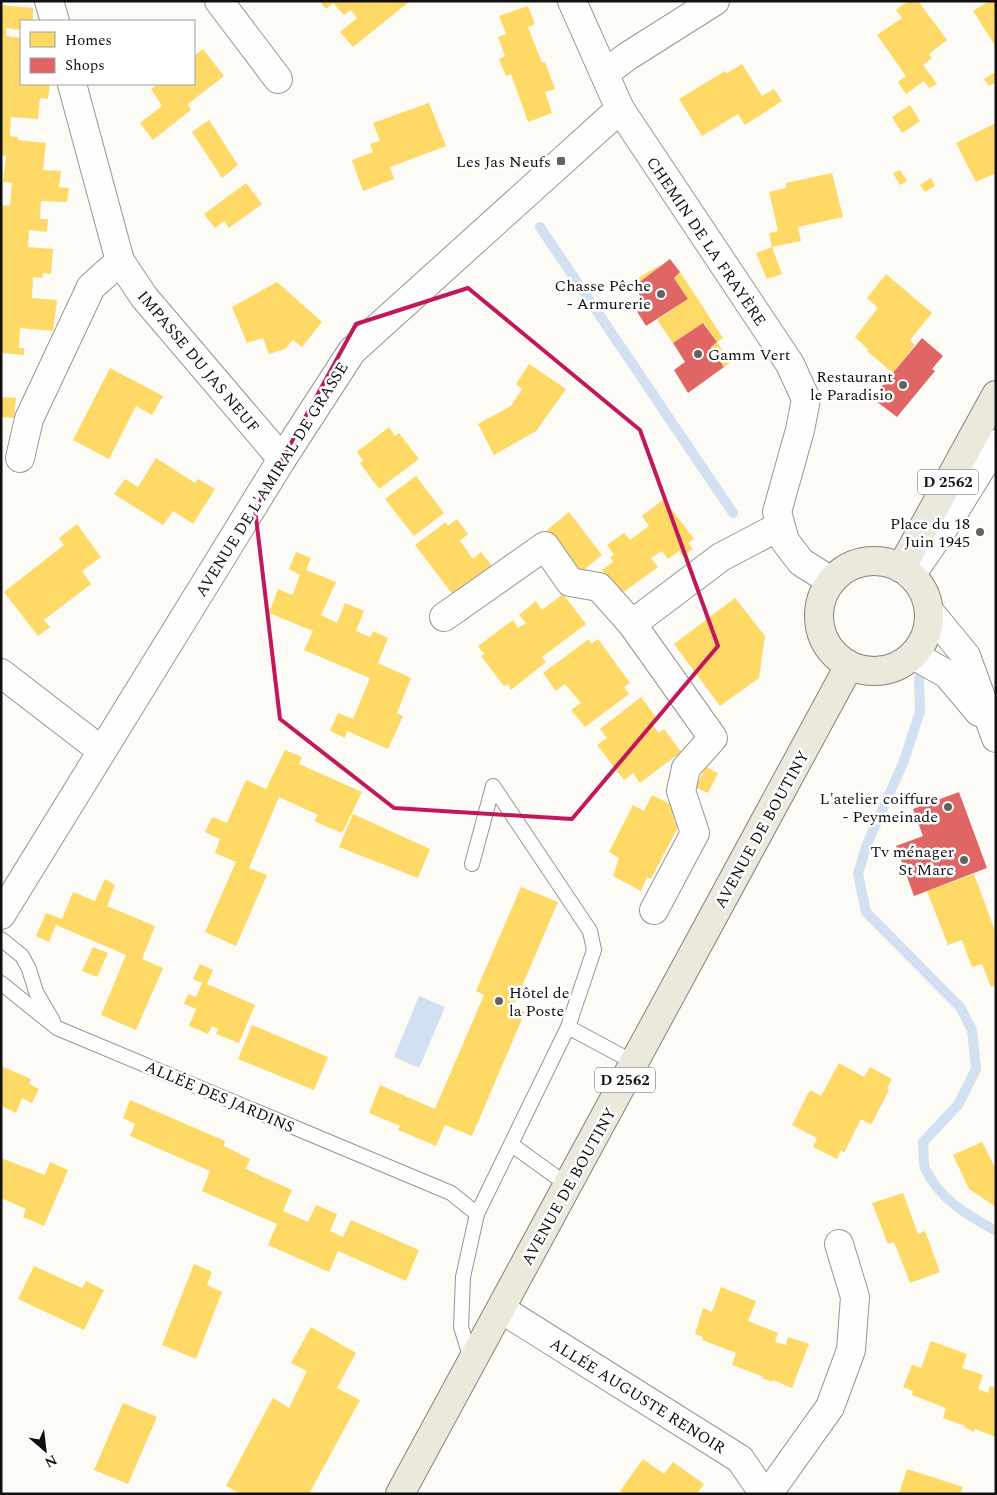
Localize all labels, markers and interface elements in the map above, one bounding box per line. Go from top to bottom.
legend [20,20,195,85]
text: Homes [65,29,112,52]
text: Shops [65,54,105,77]
place label: Les Jas Neufs [456,150,551,174]
street label: CHEMIN DE LA FRAYÈRE [640,152,772,331]
marker: Les Jas Neufs [555,155,567,167]
place label: Chasse Pêche - Armurerie [555,274,651,316]
street label: IMPASSE DU JAS NEUF [131,285,265,438]
marker: Chasse Pêche - Armurerie [655,288,667,300]
place label: Gamm Vert [708,343,791,367]
marker: Gamm Vert [692,348,704,360]
street label: AVENUE DE L'AMIRAL DE GRASSE [189,357,354,602]
place label: Restaurant le Paradisio [810,365,893,407]
marker: Restaurant le Paradisio [897,379,909,391]
road number: D 2562 [918,470,978,494]
place label: Place du 18 Juin 1945 [890,512,970,554]
marker: Place du 18 Juin 1945 [974,526,986,538]
street label: AVENUE DE BOUTINY [708,746,815,913]
place label: L'atelier coiffure - Peymeinade [820,787,938,829]
marker: L'atelier coiffure - Peymeinade [942,801,954,813]
place label: Tv ménager St Marc [870,840,954,882]
marker: Tv ménager St Marc [958,854,970,866]
place label: Hôtel de la Poste [509,981,569,1023]
marker: Hôtel de la Poste [493,995,505,1007]
street label: ALLÉE DES JARDINS [141,1055,298,1139]
road number: D 2562 [595,1068,655,1092]
street label: AVENUE DE BOUTINY [515,1103,622,1270]
street label: ALLÉE AUGUSTE RENOIR [545,1332,730,1460]
north arrow [20,1425,70,1475]
text: N [41,1449,61,1473]

